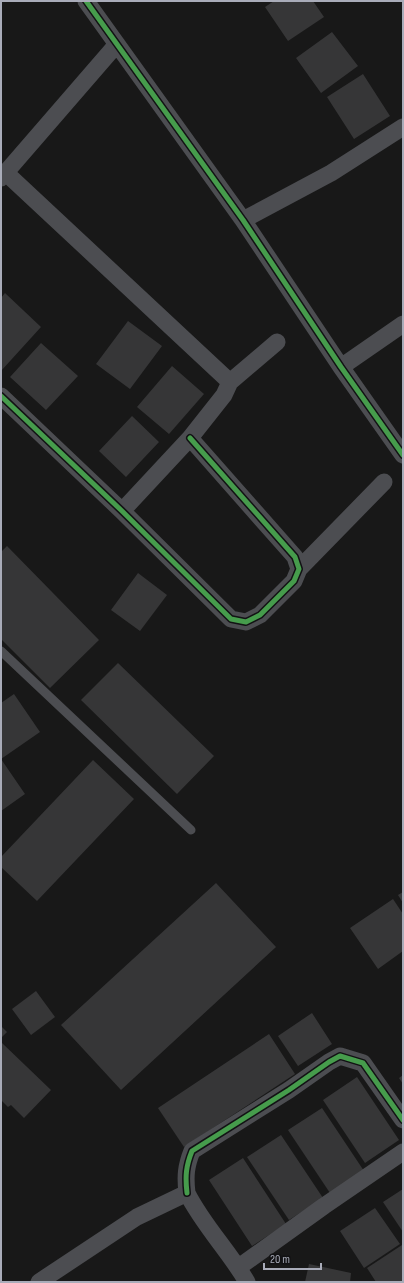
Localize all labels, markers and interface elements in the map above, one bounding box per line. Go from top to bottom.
scale bar [264,1245,321,1271]
text: 20 m [270,1252,290,1267]

